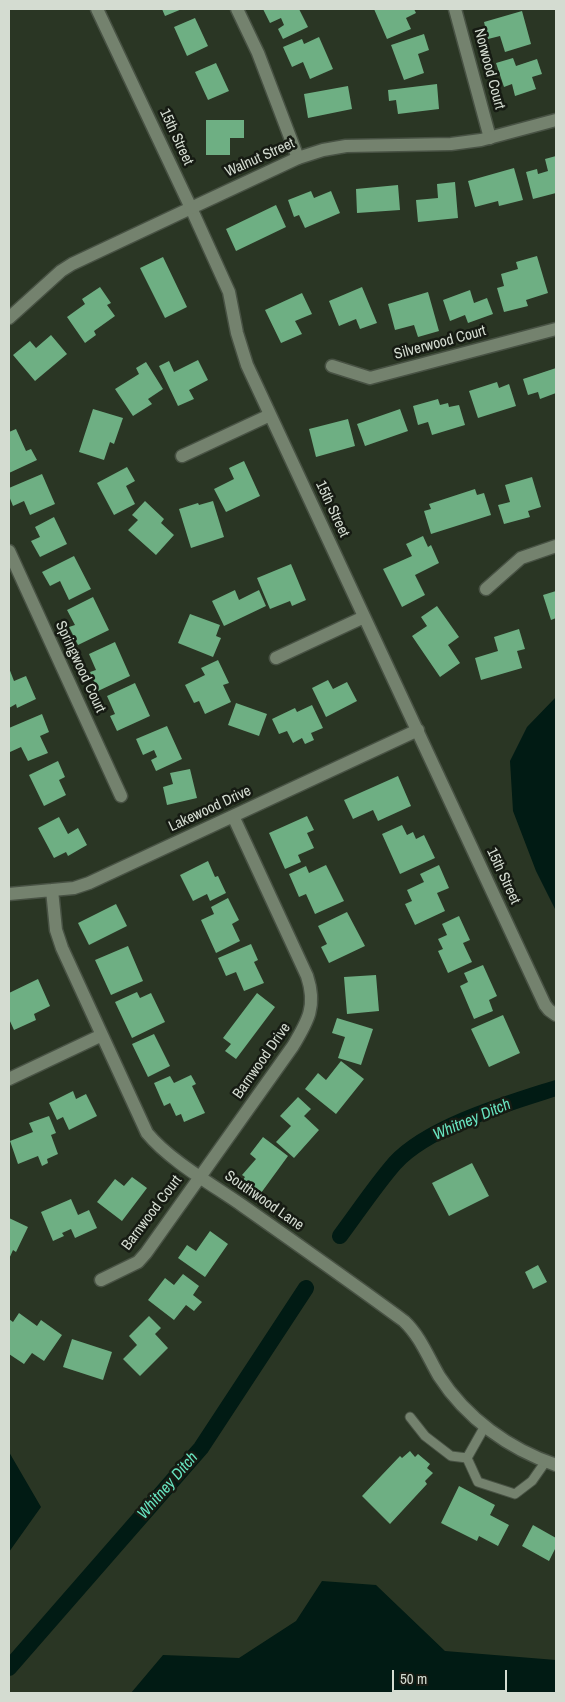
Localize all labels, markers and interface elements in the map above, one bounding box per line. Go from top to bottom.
street label: Norwood Court [470,27,508,111]
street label: 15th Street [155,106,197,168]
street label: Walnut Street [223,135,297,181]
street label: Silverwood Court [392,322,488,364]
street label: 15th Street [311,478,353,540]
street label: Springwood Court [51,618,109,716]
street label: Lakewood Drive [166,782,254,836]
street label: 15th Street [482,845,524,907]
street label: Barnwood Drive [229,1020,295,1102]
water label: Whitney Ditch [430,1095,514,1145]
street label: Southwood Lane [221,1167,307,1235]
street label: Barnwood Court [118,1172,186,1254]
water label: Whitney Ditch [134,1449,202,1523]
scale bar [395,1660,510,1692]
text: 50 m [400,1668,427,1689]

